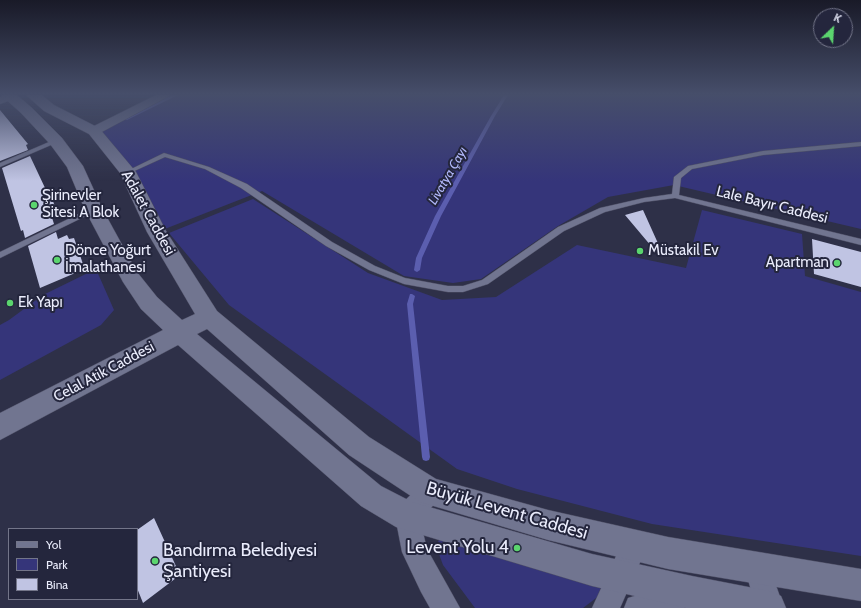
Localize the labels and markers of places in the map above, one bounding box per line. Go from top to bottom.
place label: Şirinevler Sitesi A Blok [42,187,119,222]
marker: Şirinevler Sitesi A Blok [29,200,39,210]
place label: Dönce Yoğurt İmalathanesi [65,242,151,277]
place label: Müstakil Ev [648,242,719,260]
marker: Müstakil Ev [635,246,645,256]
place label: Apartman [766,254,829,272]
marker: Dönce Yoğurt İmalathanesi [52,255,62,265]
marker: Apartman [832,258,842,268]
place label: Ek Yapı [18,294,63,312]
marker: Ek Yapı [5,298,15,308]
place label: Levent Yolu 4 [406,537,509,559]
place label: Bandırma Belediyesi Şantiyesi [163,540,317,582]
marker: Levent Yolu 4 [512,543,522,553]
marker: Bandırma Belediyesi Şantiyesi [150,556,160,566]

